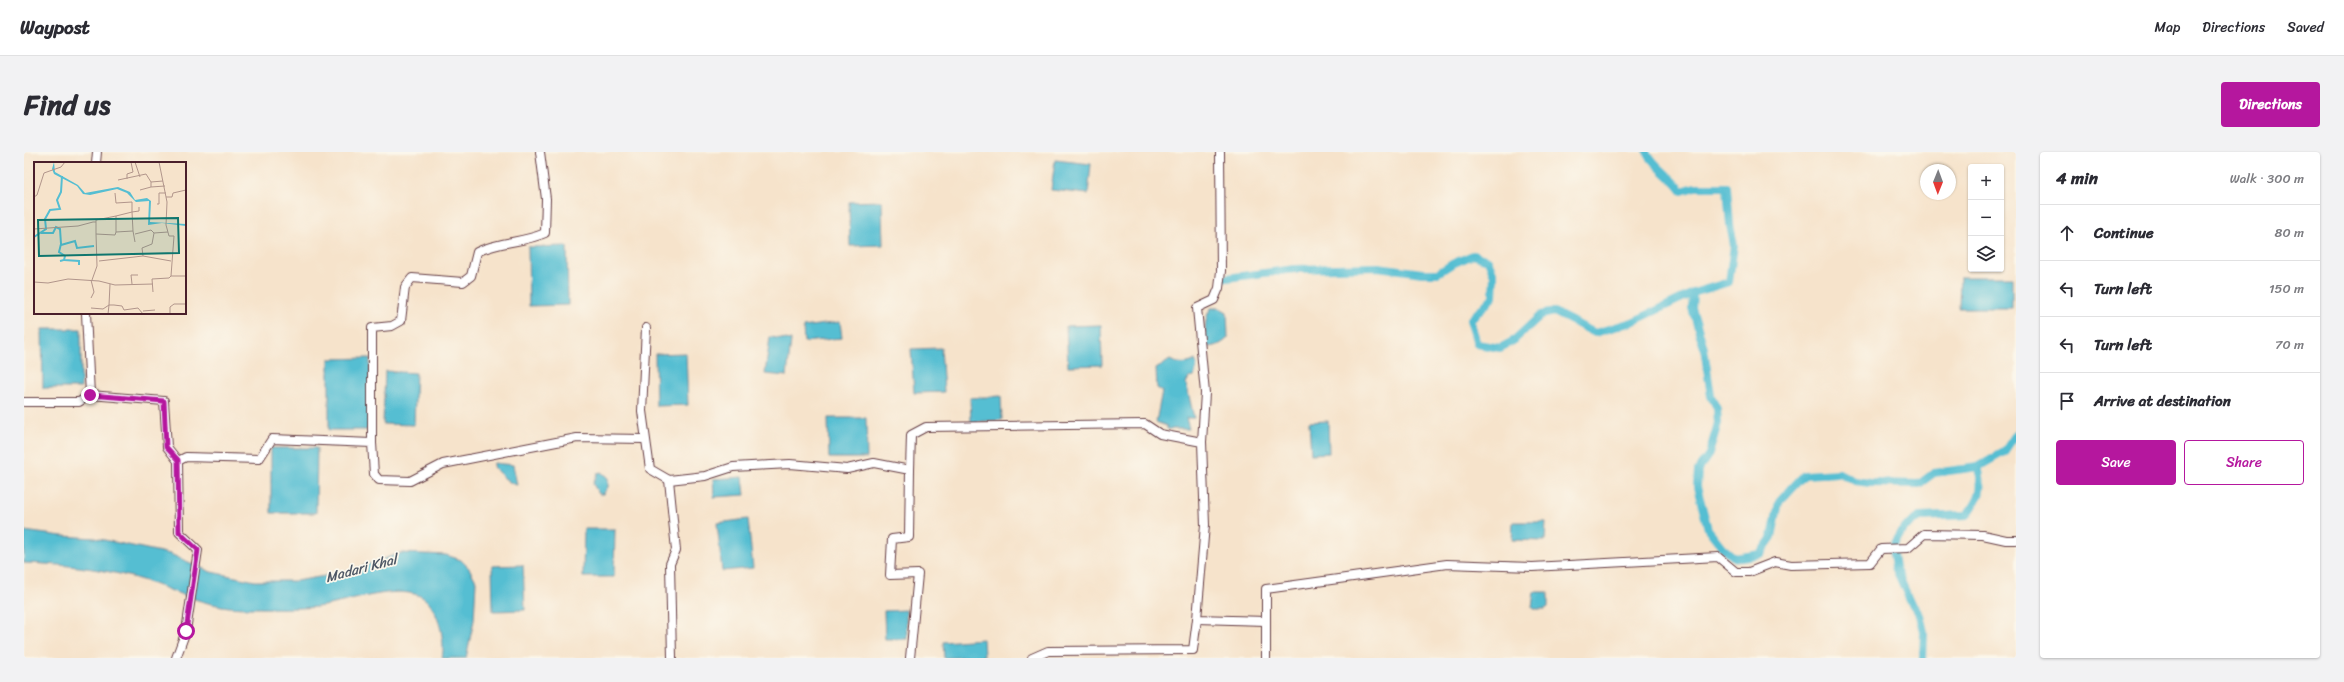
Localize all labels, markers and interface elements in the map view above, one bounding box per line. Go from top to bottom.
text: Waypost [20,11,90,44]
text: Map [2154,15,2180,40]
text: Directions [2202,15,2265,40]
text: Saved [2287,15,2324,40]
text: Find us [24,80,111,129]
button: Directions [2221,82,2320,127]
inset map [34,162,186,314]
text: 4 min [2056,163,2098,193]
north arrow [1920,164,1956,200]
map controls [1968,164,2004,272]
button: + [1968,164,2004,200]
text: Walk · 300 m [2230,167,2304,190]
button: − [1968,200,2004,236]
text: Continue [2094,220,2154,246]
text: 80 m [2275,221,2304,244]
icon: ahead [2056,222,2078,244]
button: layers [1968,236,2004,272]
text: Turn left [2094,276,2152,302]
text: 150 m [2269,277,2304,300]
icon: left [2056,278,2078,300]
text: Turn left [2094,332,2152,358]
text: 70 m [2275,333,2304,356]
icon: left [2056,334,2078,356]
route end [81,386,99,404]
text: Arrive at destination [2094,388,2231,414]
icon: arrive [2056,390,2078,412]
button: Save [2056,440,2176,485]
button: Share [2184,440,2304,485]
water label: Madari Khal [323,546,403,590]
route start [177,622,195,640]

